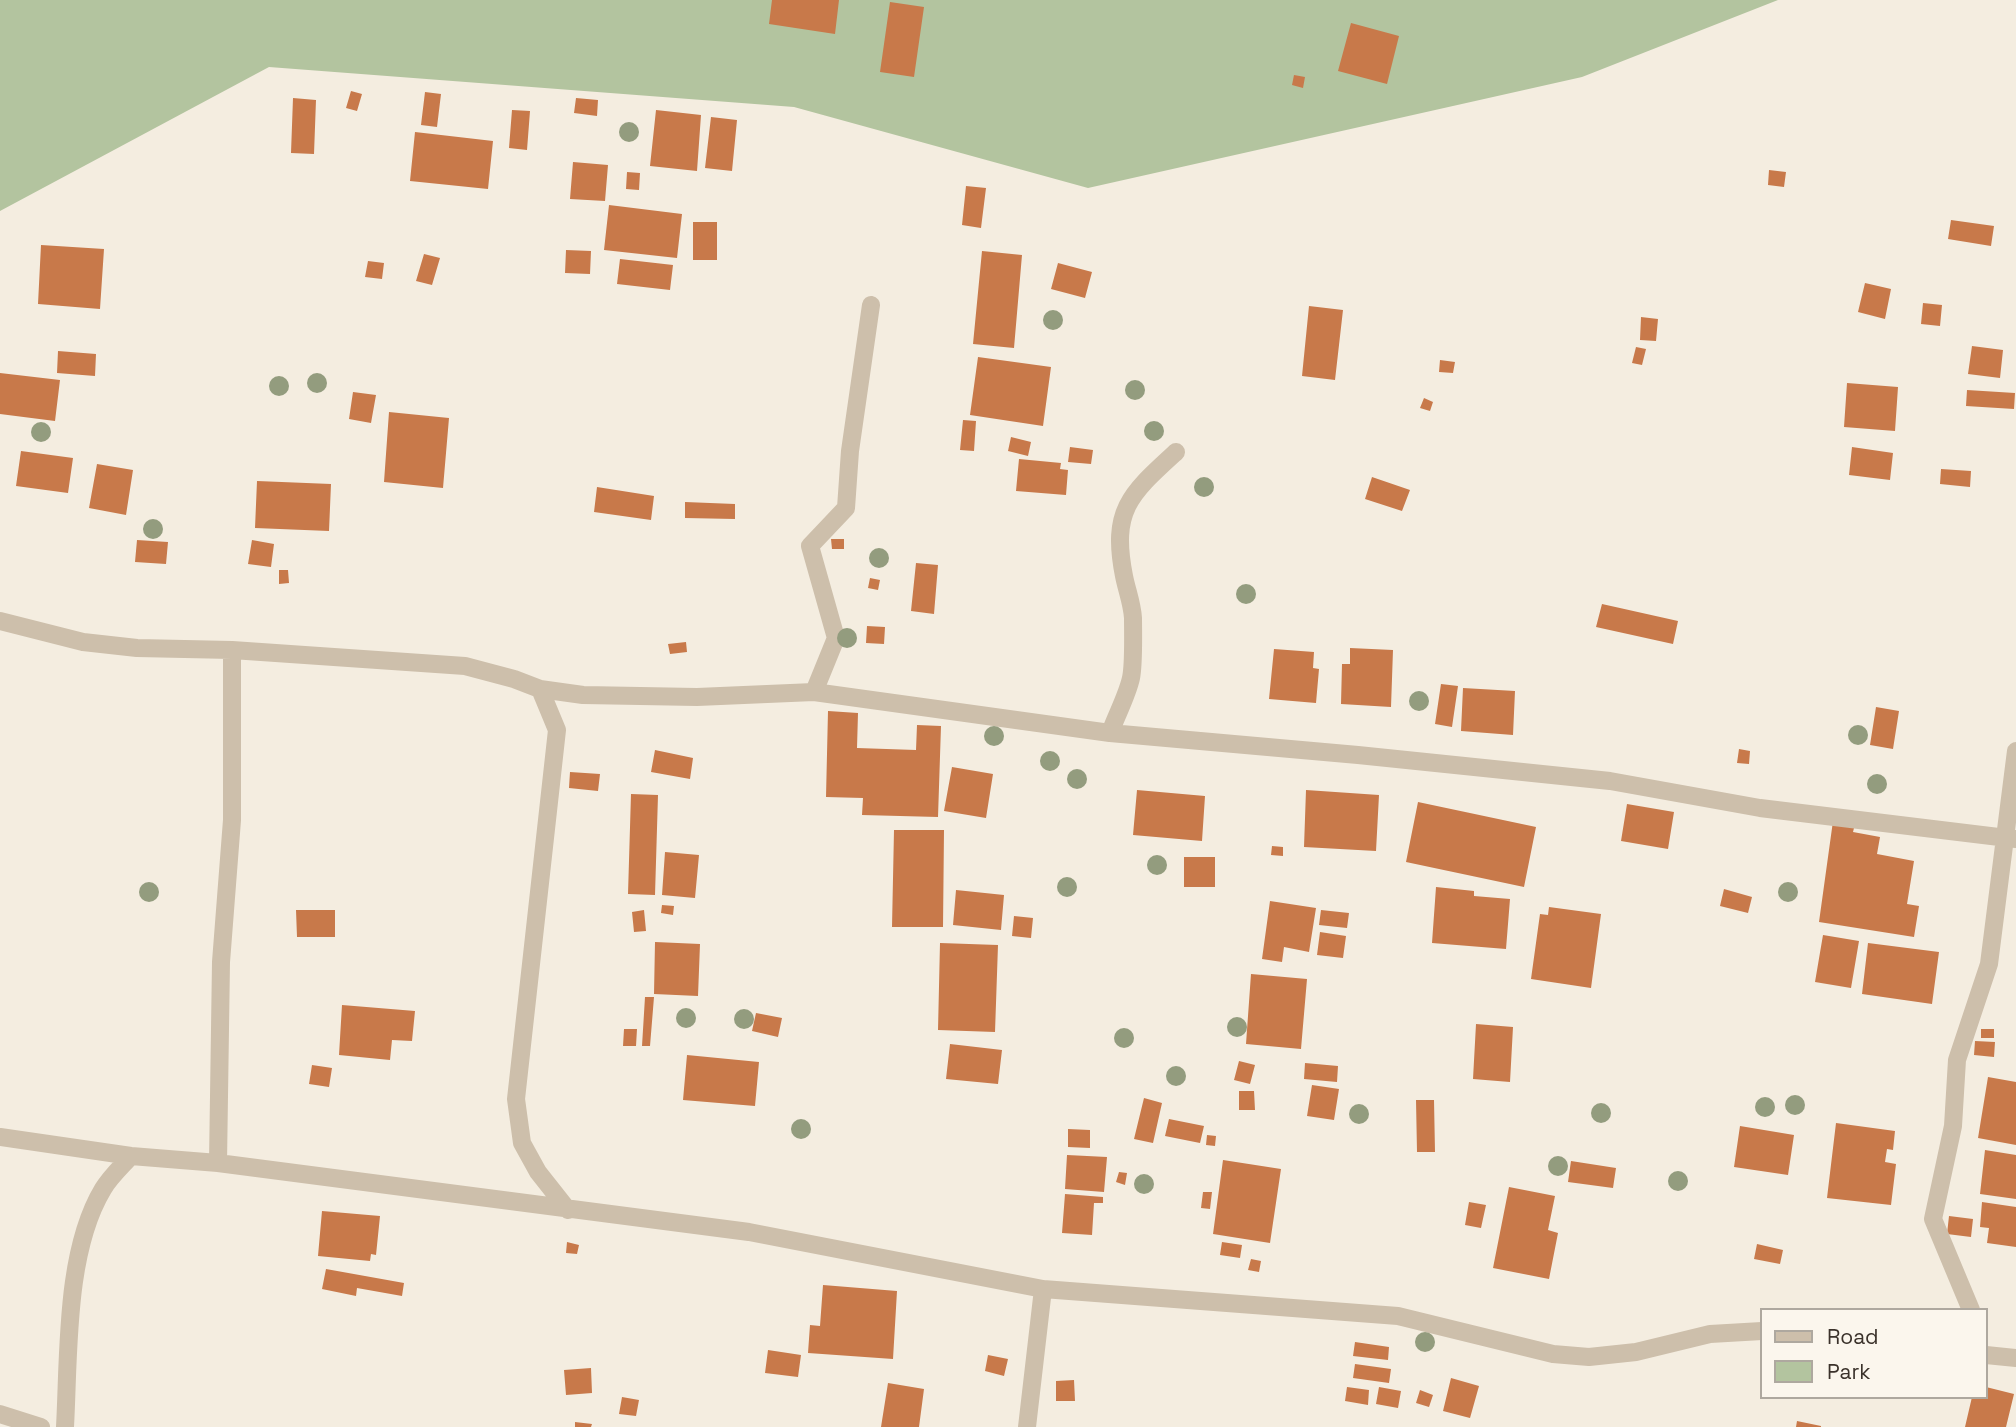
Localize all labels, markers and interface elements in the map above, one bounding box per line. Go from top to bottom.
legend [1760,1308,1988,1399]
text: Road [1827,1323,1879,1350]
text: Park [1827,1358,1871,1385]

